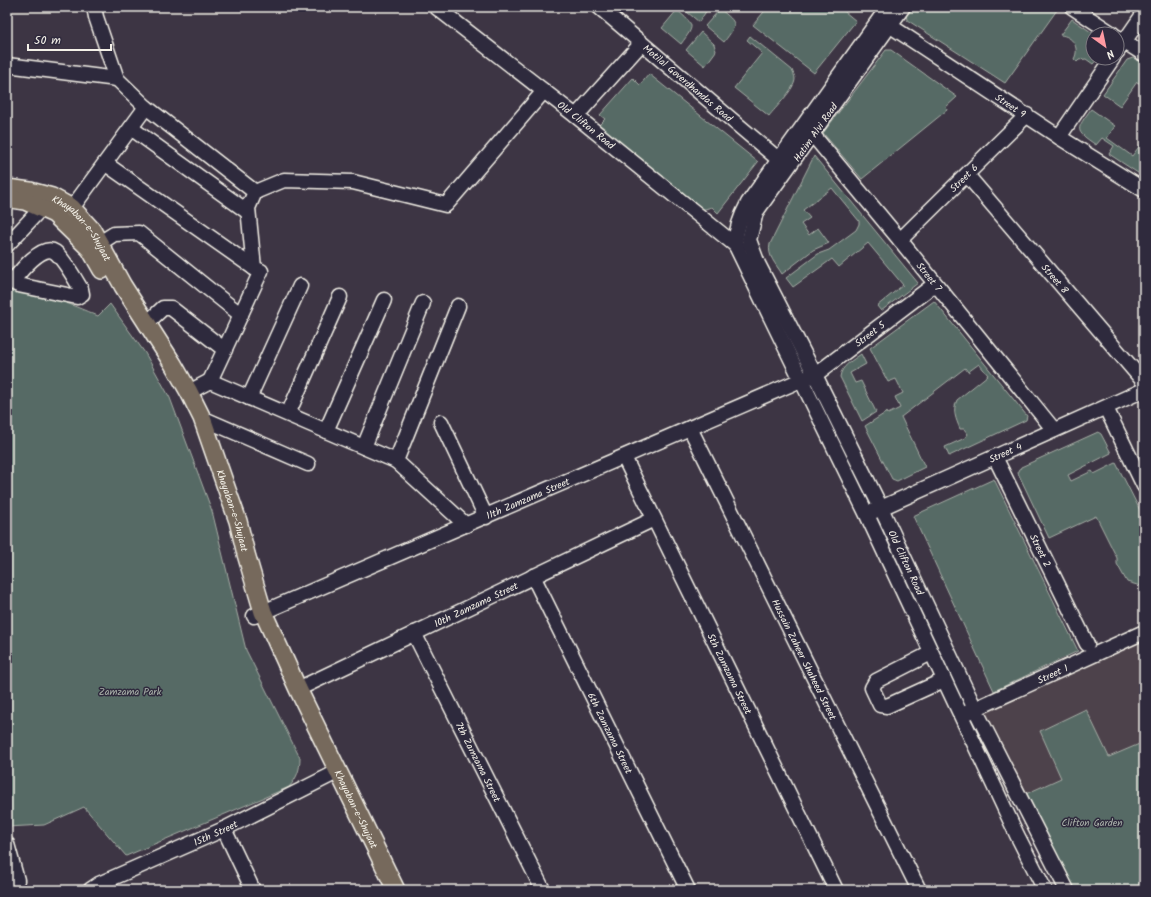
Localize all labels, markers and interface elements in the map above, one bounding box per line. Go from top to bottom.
scale bar [28,26,111,52]
north arrow [1085,26,1125,66]
text: 50 m [34,31,61,50]
street label: Motilal Goverdhandas Road [639,41,737,127]
text: N [1102,44,1118,63]
street label: Street 9 [991,90,1029,122]
street label: Old Clifton Road [554,97,619,154]
street label: Hatim Alvi Road [790,99,843,165]
street label: Street 6 [946,160,982,196]
street label: Khayaban-e-Shujaat [49,191,115,264]
street label: Street 7 [912,259,946,296]
street label: Street 8 [1037,260,1073,298]
street label: Street 5 [851,317,889,351]
street label: Street 4 [986,439,1025,468]
street label: Khayaban-e-Shujaat [211,467,252,554]
street label: 11th Zamzama Street [484,474,572,524]
street label: Old Clifton Road [883,528,928,599]
street label: Street 2 [1025,531,1055,570]
street label: 10th Zamzama Street [431,578,521,632]
street label: Hussain Zaheer Shaheed Street [767,596,840,723]
street label: 5th Zamzama Street [702,631,756,717]
street label: Street 1 [1035,661,1071,689]
park label: Zamzama Park [99,684,162,700]
street label: 6th Zamzama Street [583,690,636,777]
street label: 7th Zamzama Street [451,719,505,805]
street label: Khayaban-e-Shujaat [330,767,382,851]
park label: Clifton Garden [1061,815,1123,831]
street label: 15th Street [191,816,241,851]

